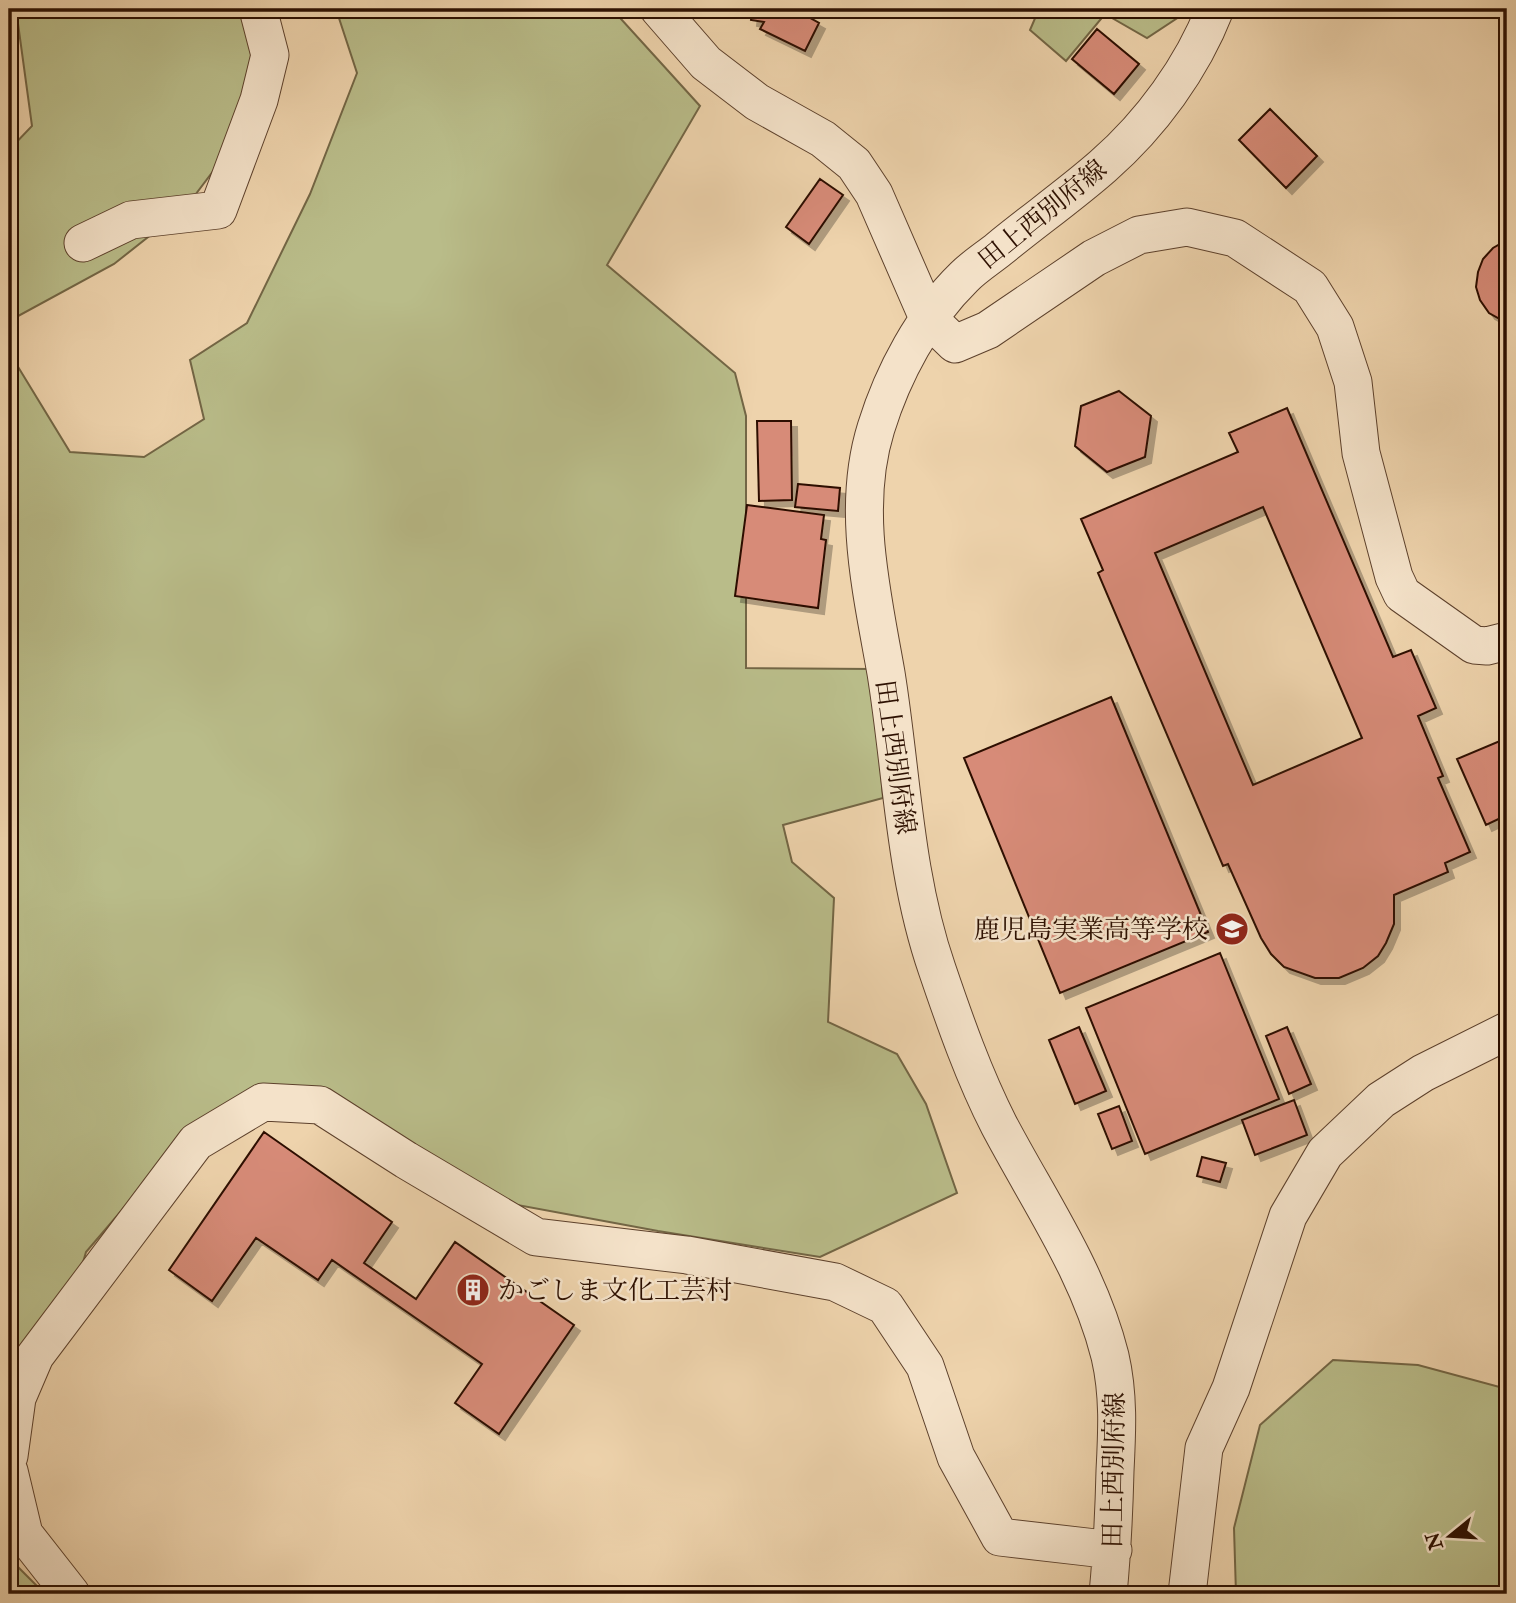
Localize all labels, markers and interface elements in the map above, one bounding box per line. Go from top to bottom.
street label: 田上西別府線 [972,153,1113,276]
street label: 田上西別府線 [868,678,922,837]
school or university icon: 鹿児島実業高等学校 [1213,910,1251,948]
place label: 鹿児島実業高等学校 [974,914,1208,946]
building icon: かごしま文化工芸村 [454,1271,492,1309]
place label: かごしま文化工芸村 [498,1275,732,1307]
street label: 田上西別府線 [1097,1392,1131,1548]
north arrow [1414,1502,1484,1572]
text: N [1420,1528,1449,1554]

